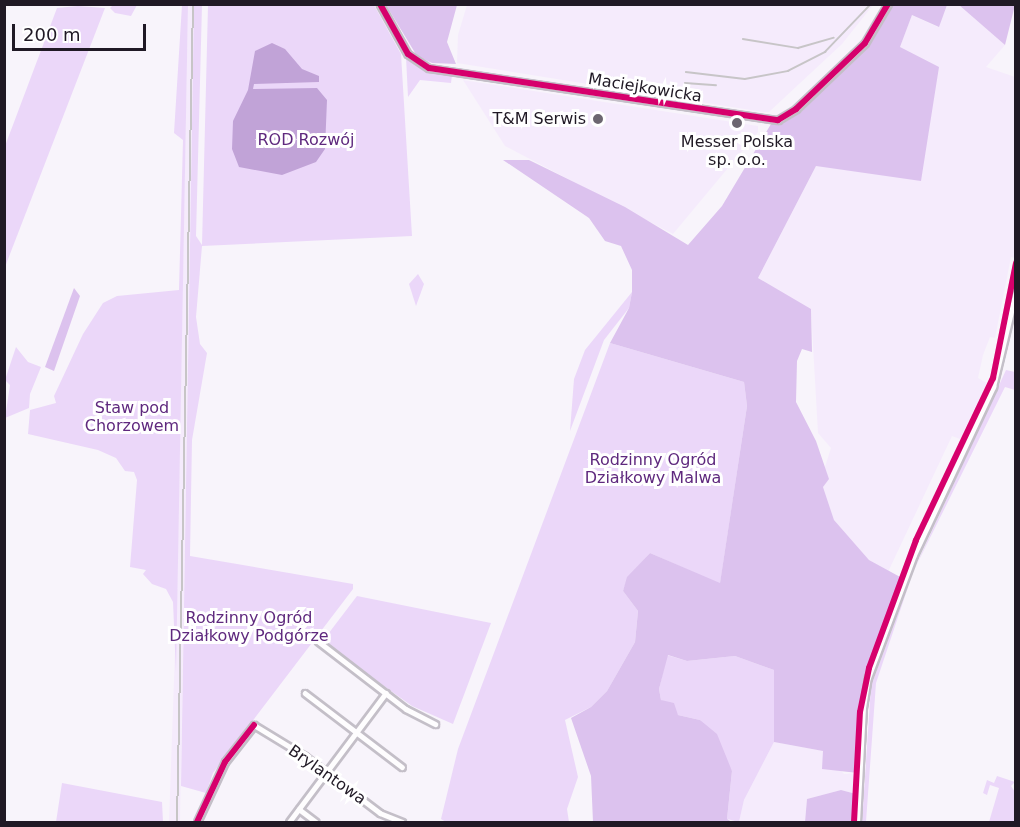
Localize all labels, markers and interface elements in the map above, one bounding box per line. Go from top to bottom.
scale bar [15,12,148,50]
text: 200 m [23,24,81,45]
street label: Maciejkowicka [587,70,703,106]
place label: T&M Serwis [492,109,586,129]
marker: T&M Serwis [591,112,605,126]
marker: Messer Polska sp. o.o. [730,116,744,130]
park label: ROD Rozwój [257,130,355,150]
place label: Messer Polska sp. o.o. [681,132,793,170]
park label: Staw pod Chorzowem [85,398,179,436]
park label: Rodzinny Ogród Działkowy Malwa [585,450,721,488]
park label: Rodzinny Ogród Działkowy Podgórze [169,608,329,646]
street label: Brylantowa [284,741,370,809]

